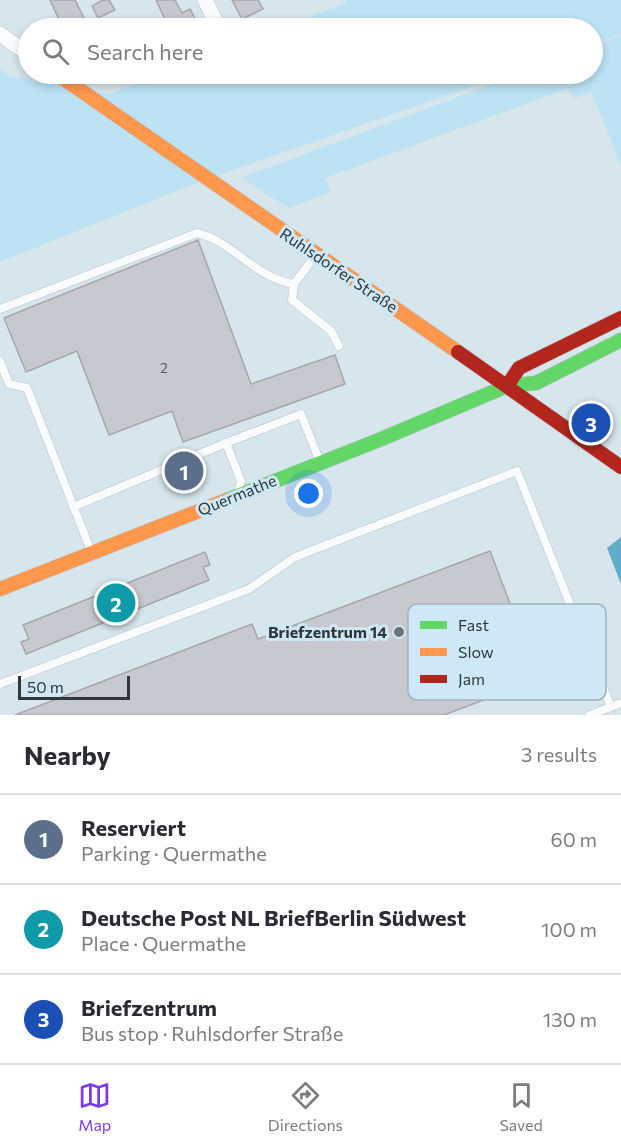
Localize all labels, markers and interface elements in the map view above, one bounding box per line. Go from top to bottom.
search box [18,18,603,84]
icon: search [39,35,72,68]
text: Search here [87,38,203,65]
street label: Ruhlsdorfer Straße [277,223,402,316]
house number: 2 [160,359,168,376]
pin: 3 [572,400,610,446]
pin: 1 [164,448,204,494]
street label: Quermathe [195,470,279,519]
your location [294,479,323,508]
pin: 2 [96,580,136,626]
legend [408,604,606,700]
text: Fast [458,615,489,634]
place label: Briefzentrum 14 [268,622,387,641]
marker: Briefzentrum 14 [392,625,406,639]
text: Slow [458,642,494,661]
text: Jam [458,669,485,688]
scale bar [18,673,130,700]
text: 50 m [27,677,64,696]
text: Nearby [24,739,111,770]
text: 3 results [521,742,597,766]
text: Reserviert [81,814,186,841]
text: 1 [39,827,48,851]
text: 60 m [551,827,597,851]
text: Parking · Quermathe [81,841,267,865]
text: Deutsche Post NL BriefBerlin Südwest [81,904,466,931]
text: 2 [38,917,49,941]
text: 100 m [541,917,597,941]
text: Place · Quermathe [81,931,246,955]
text: Briefzentrum [81,994,217,1021]
text: 3 [38,1007,49,1031]
text: 130 m [543,1007,597,1031]
text: Bus stop · Ruhlsdorfer Straße [81,1021,343,1045]
tab: Map [78,1079,111,1134]
tab: Directions [268,1079,343,1134]
tab: Saved [499,1079,543,1134]

